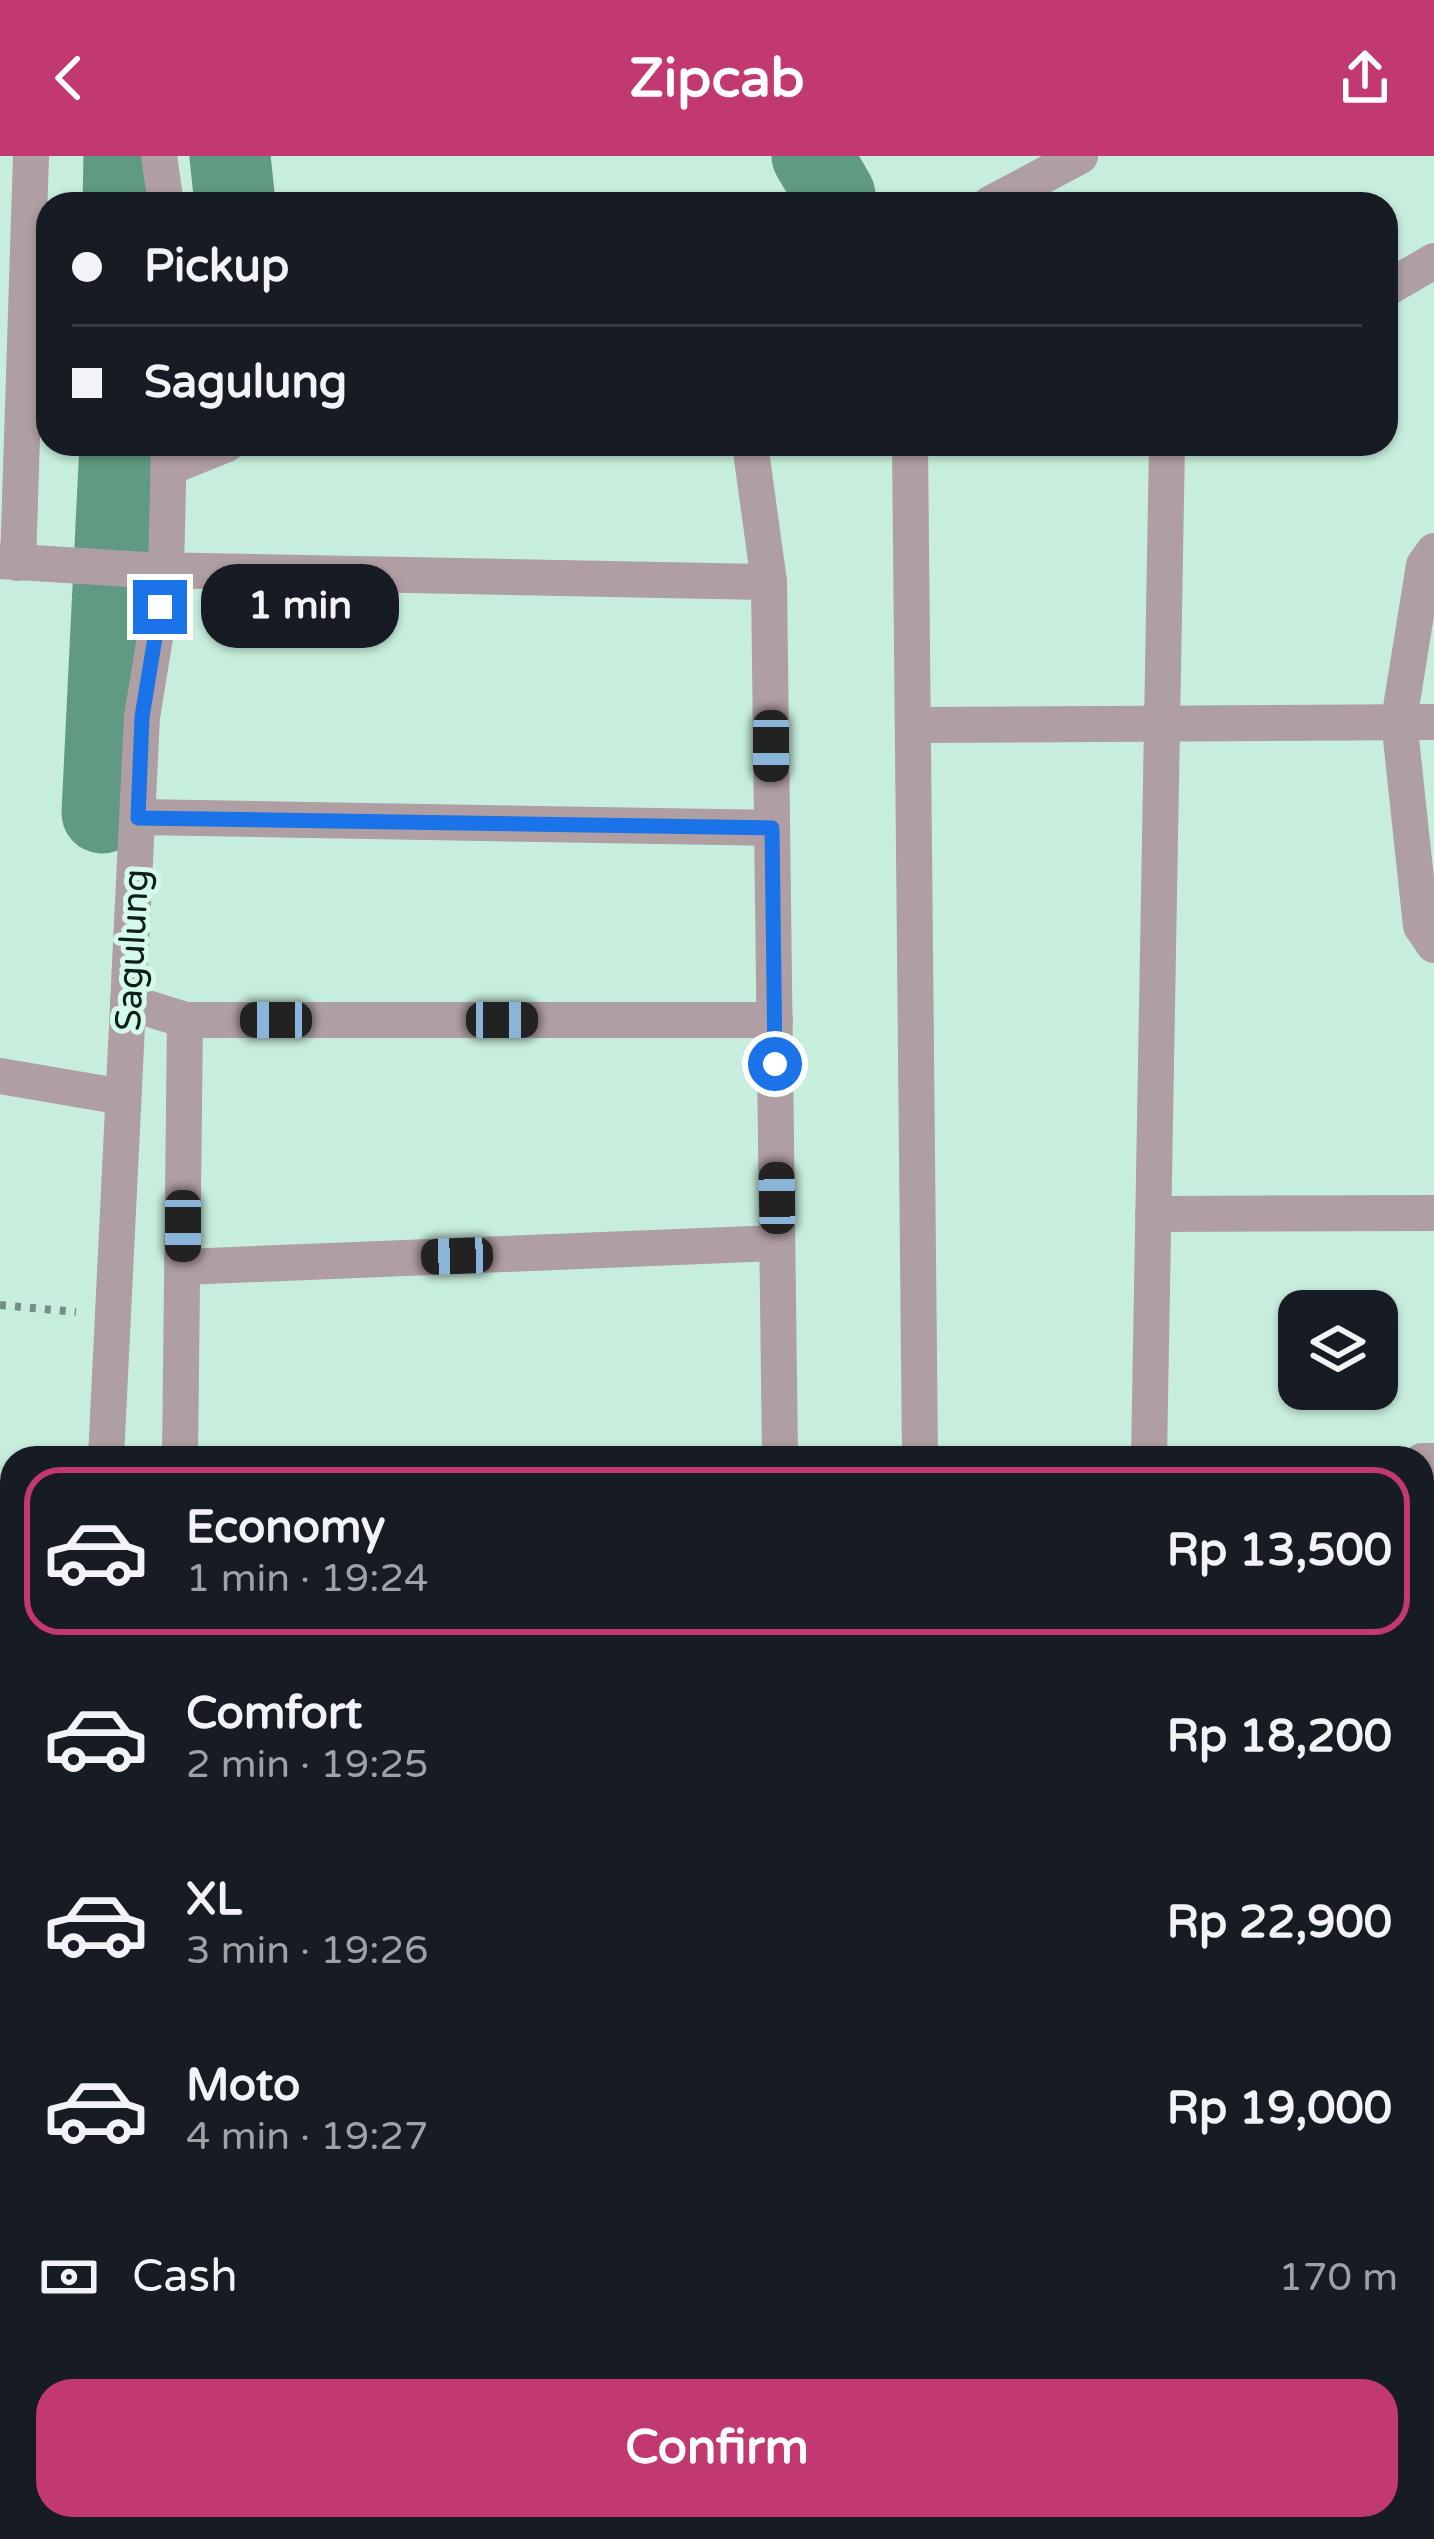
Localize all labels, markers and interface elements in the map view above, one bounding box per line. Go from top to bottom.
icon: back [36,45,102,111]
icon: share [1332,45,1398,111]
text: Zipcab [629,46,805,111]
text: Pickup [144,240,289,294]
text: Sagulung [144,356,347,410]
callout: 1 min [202,565,400,649]
route end [133,580,187,634]
text: 1 min [248,582,352,629]
car [753,710,789,782]
street label: Sagulung [107,868,158,1032]
car [240,1002,312,1038]
car [466,1002,538,1038]
route start [748,1037,802,1091]
car [758,1162,796,1234]
car [165,1190,201,1262]
car [420,1237,494,1275]
map controls [1278,1290,1398,1410]
button: layers [1278,1290,1398,1410]
icon: car [42,1497,150,1605]
text: Economy [186,1501,385,1555]
text: Rp 13,500 [1167,1524,1392,1578]
text: 1 min · 19:24 [186,1555,428,1602]
icon: car [42,1683,150,1791]
text: Comfort [186,1687,362,1741]
text: Rp 18,200 [1167,1710,1392,1764]
text: 2 min · 19:25 [186,1741,428,1788]
icon: car [42,1869,150,1977]
text: XL [186,1873,242,1927]
text: Rp 22,900 [1167,1896,1392,1950]
text: 3 min · 19:26 [186,1927,428,1974]
icon: car [42,2055,150,2163]
text: Moto [186,2059,300,2113]
text: Rp 19,000 [1167,2082,1392,2136]
text: 4 min · 19:27 [186,2113,428,2160]
icon: cash [36,2244,102,2310]
text: Cash [132,2250,238,2304]
text: 170 m [1279,2254,1398,2301]
button: Confirm [36,2379,1398,2517]

